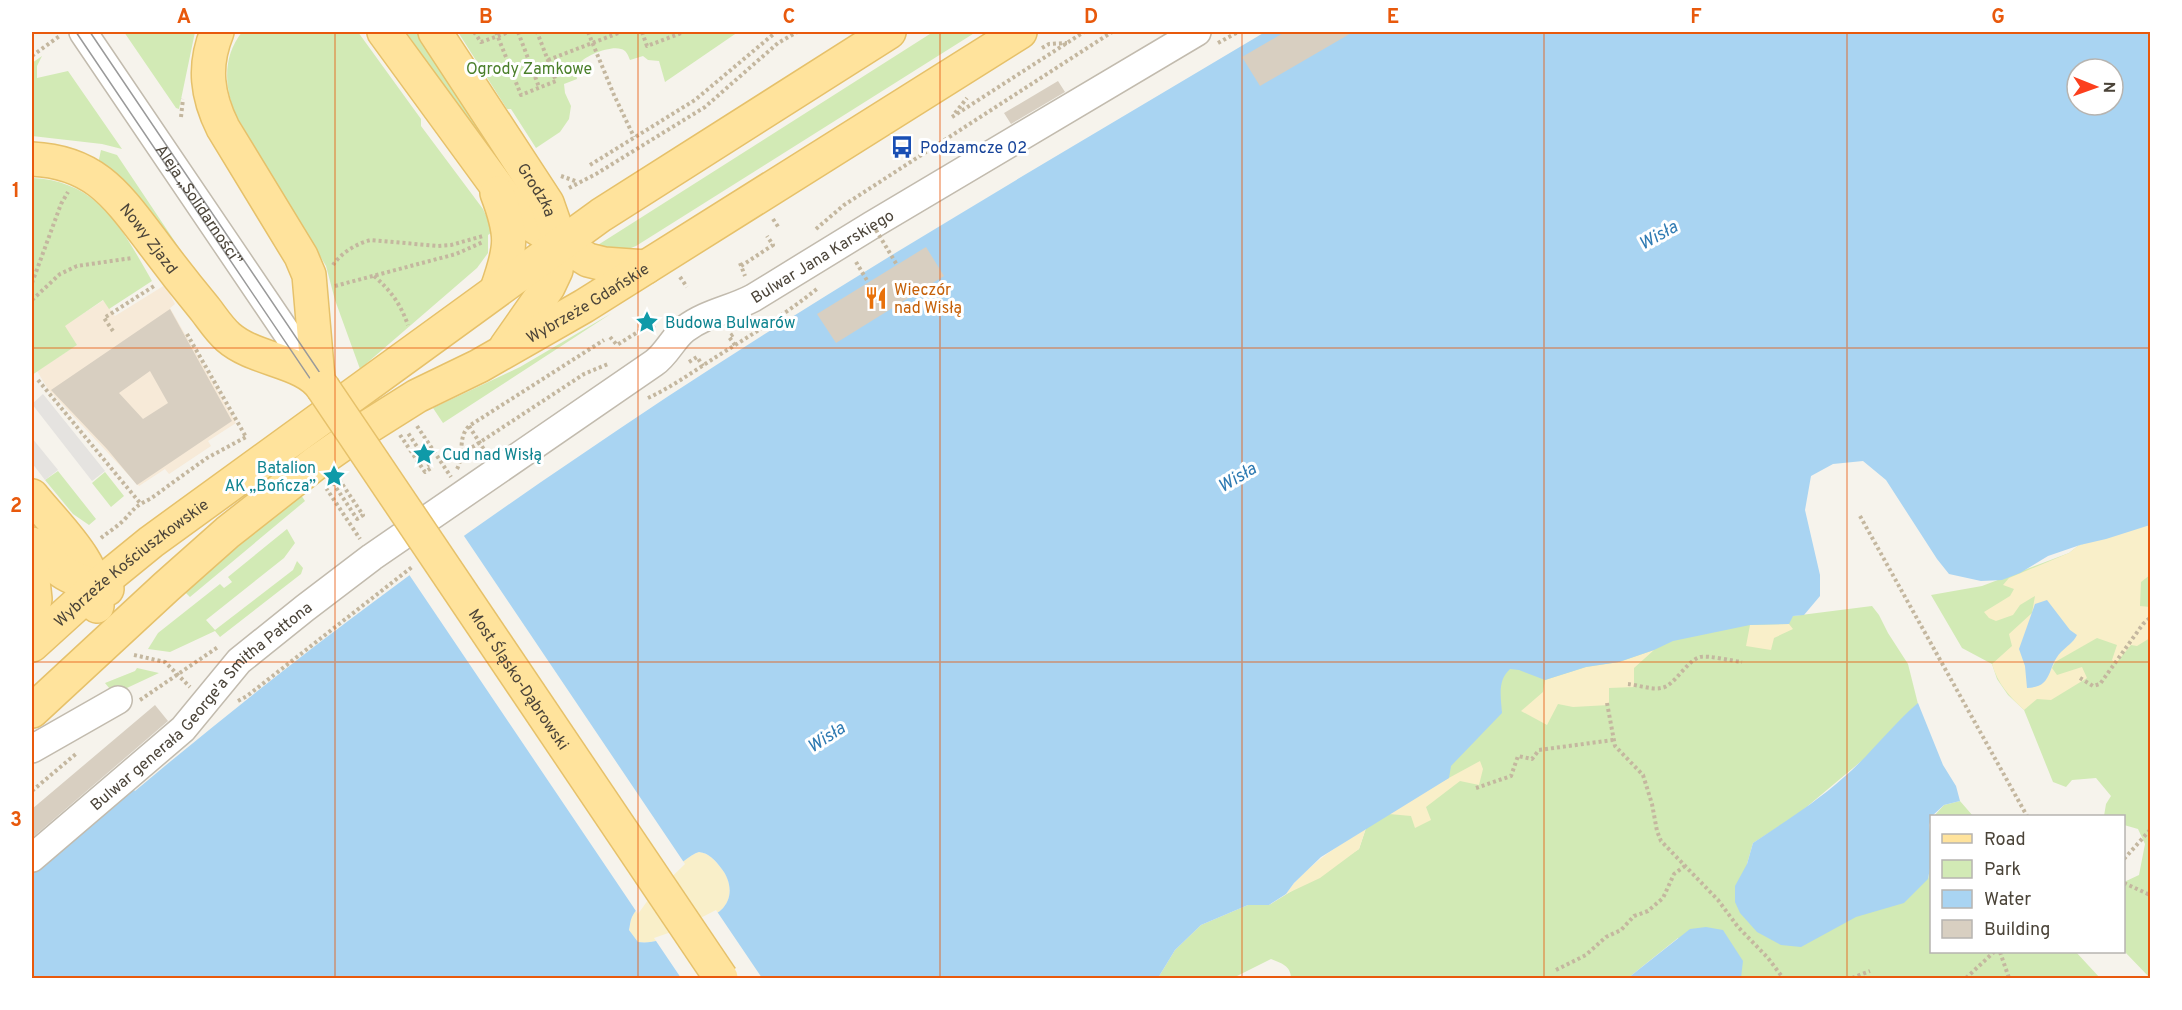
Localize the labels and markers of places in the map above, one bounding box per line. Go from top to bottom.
bus stop icon: Podzamcze 02 [889,134,915,160]
place label: Podzamcze 02 [920,139,1027,159]
place label: Wieczór nad Wisłą [894,281,962,319]
restaurant icon: Wieczór nad Wisłą [863,285,889,311]
place icon: Budowa Bulwarów [634,309,660,335]
place label: Budowa Bulwarów [665,314,795,334]
place icon: Cud nad Wisłą [411,441,437,467]
place label: Cud nad Wisłą [442,446,542,466]
place label: Batalion AK „Bończa” [224,459,316,497]
place icon: Batalion AK „Bończa” [321,463,347,489]

